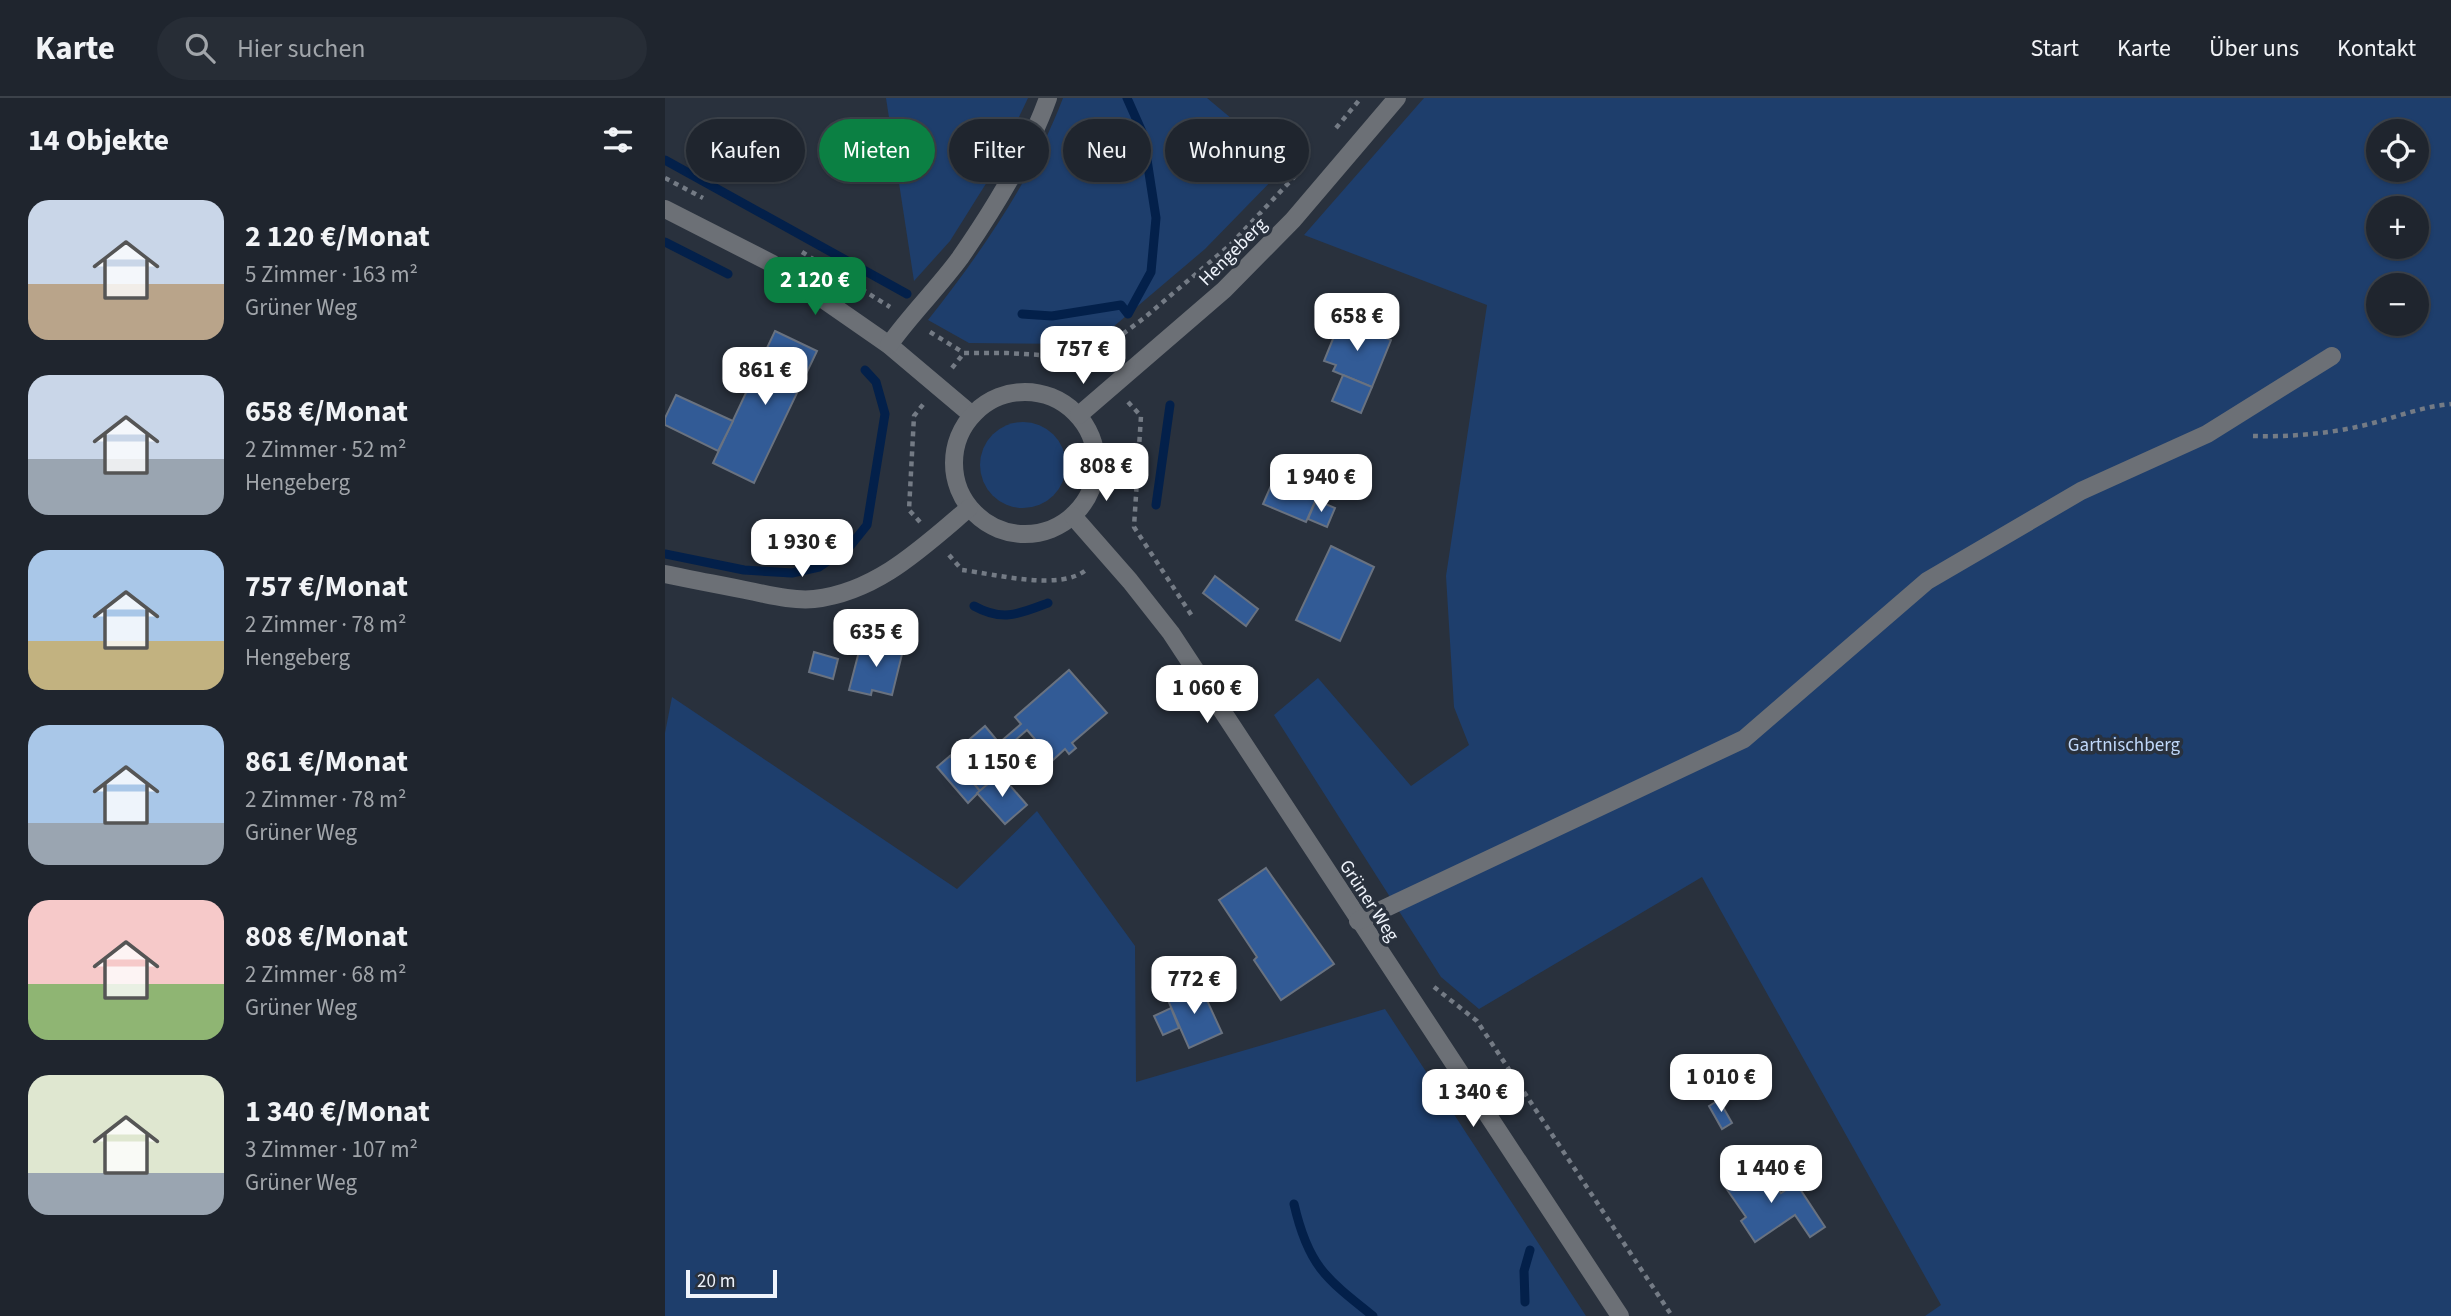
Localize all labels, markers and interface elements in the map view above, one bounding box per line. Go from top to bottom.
search box [157,17,647,80]
text: Karte [35,25,115,72]
icon: search [181,29,219,67]
text: Hier suchen [237,30,366,67]
text: Start [2031,31,2079,66]
text: Karte [2117,31,2171,66]
text: Über uns [2209,31,2299,66]
text: Kontakt [2337,31,2416,66]
text: 14 Objekte [28,119,169,162]
chip: Kaufen [686,119,805,182]
chip: Mieten [819,119,935,182]
chip: Filter [949,119,1049,182]
chip: Neu [1063,119,1151,182]
chip: Wohnung [1165,119,1309,182]
map controls [2366,119,2429,336]
button: locate [2366,119,2429,182]
icon: filters [599,121,637,159]
button: + [2366,196,2429,259]
street label: Hengeberg [1193,212,1274,292]
text: 2 120 €/Monat [245,215,430,258]
icon: home [84,228,168,312]
text: 5 Zimmer · 163 m² [245,258,418,291]
pin: 2 120 € [750,258,880,317]
text: 2 120 € [780,263,850,296]
button: − [2366,273,2429,336]
text: Grüner Weg [245,291,357,324]
pin: 658 € [1308,294,1406,353]
text: 658 € [1330,299,1384,332]
pin: 757 € [1034,327,1132,386]
text: 757 € [1056,332,1110,365]
pin: 861 € [716,348,814,407]
text: 861 € [738,353,792,386]
text: 658 €/Monat [245,390,408,433]
icon: home [84,403,168,487]
text: 2 Zimmer · 52 m² [245,433,407,466]
pin: 808 € [1057,444,1155,503]
text: 808 € [1079,449,1133,482]
pin: 1 940 € [1256,454,1386,514]
text: 1 940 € [1286,460,1356,493]
text: Hengeberg [245,466,350,499]
pin: 1 930 € [737,519,867,579]
text: 1 930 € [767,525,837,558]
text: 757 €/Monat [245,565,408,608]
icon: home [84,578,168,662]
text: 2 Zimmer · 78 m² [245,608,407,641]
pin: 635 € [827,610,925,669]
text: 635 € [849,615,903,648]
text: Hengeberg [245,641,350,674]
pin: 1 060 € [1142,666,1272,725]
text: 1 060 € [1172,671,1242,704]
park label: Gartnischberg [2068,732,2181,759]
text: 861 €/Monat [245,740,408,783]
pin: 1 150 € [937,740,1067,799]
text: 1 150 € [967,745,1037,778]
icon: home [84,753,168,837]
text: 2 Zimmer · 78 m² [245,783,407,816]
text: Grüner Weg [245,816,357,849]
street label: Grüner Weg [1332,855,1406,947]
text: 808 €/Monat [245,915,408,958]
icon: home [84,928,168,1012]
pin: 772 € [1145,956,1243,1016]
text: 2 Zimmer · 68 m² [245,958,407,991]
text: 772 € [1167,962,1221,995]
text: Grüner Weg [245,991,357,1024]
pin: 1 010 € [1656,1054,1786,1114]
text: 1 010 € [1686,1060,1756,1093]
pin: 1 340 € [1408,1070,1538,1129]
text: 1 340 € [1438,1075,1508,1108]
text: 1 340 €/Monat [245,1090,430,1133]
icon: home [84,1103,168,1187]
text: 3 Zimmer · 107 m² [245,1133,418,1166]
pin: 1 440 € [1706,1146,1836,1205]
text: 1 440 € [1736,1151,1806,1184]
text: Grüner Weg [245,1166,357,1199]
scale bar [686,1267,777,1299]
text: 20 m [697,1268,735,1295]

